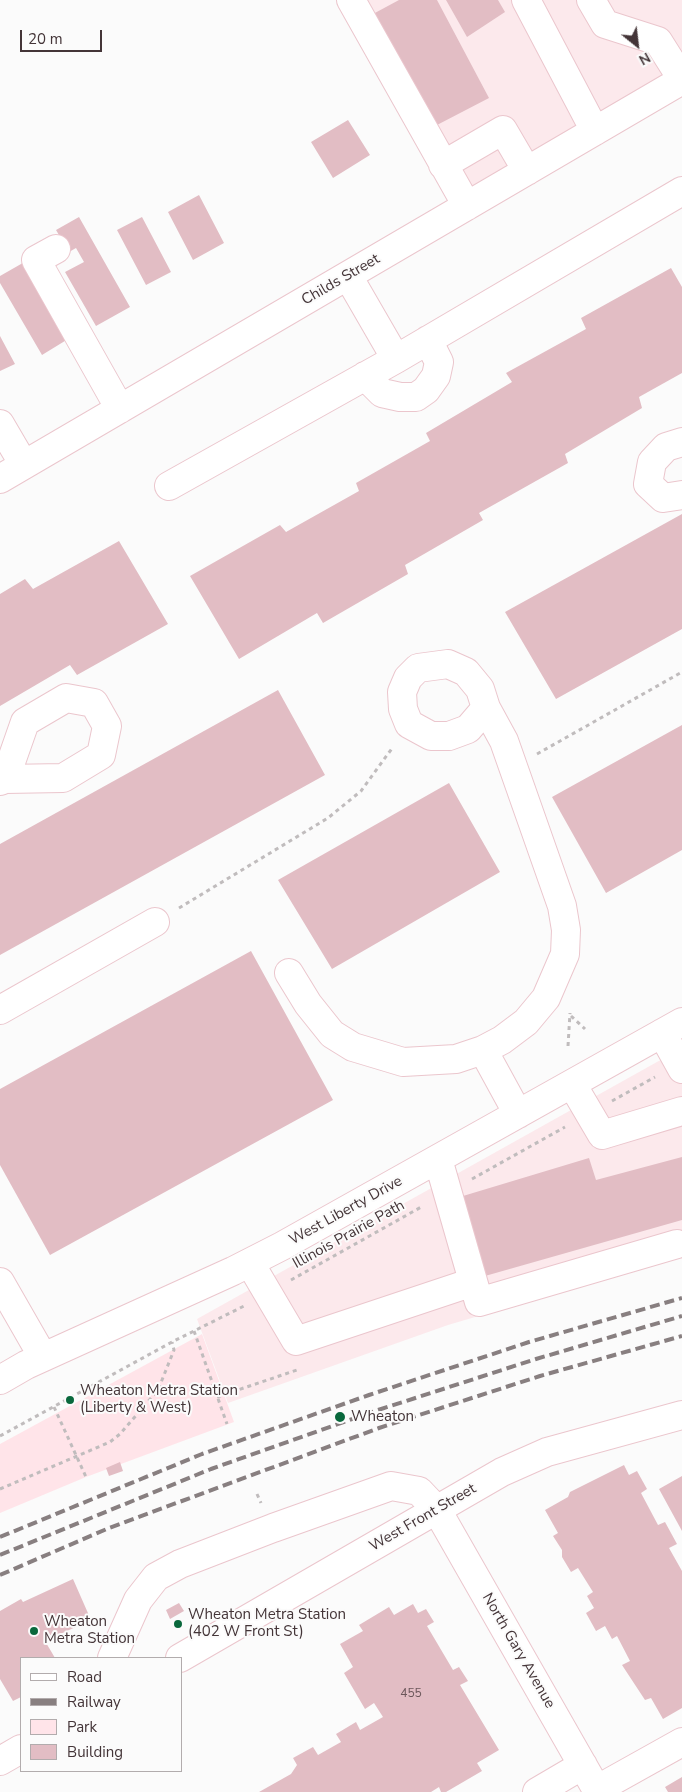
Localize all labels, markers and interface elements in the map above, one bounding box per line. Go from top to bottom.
scale bar [22,20,105,52]
north arrow [612,20,662,70]
text: 20 m [28,29,63,49]
text: N [635,48,654,69]
street label: Childs Street [299,250,383,310]
street label: West Liberty Drive [286,1172,406,1250]
street label: Illinois Prairie Path [290,1197,408,1273]
place label: Wheaton Metra Station (Liberty & West) [80,1382,238,1417]
marker: Wheaton Metra Station (Liberty & West) [64,1394,76,1406]
place label: Wheaton [351,1408,414,1426]
marker: Wheaton [333,1410,347,1424]
street label: West Front Street [366,1480,480,1556]
street label: North Gary Avenue [478,1590,558,1712]
place label: Wheaton Metra Station (402 W Front St) [188,1606,346,1641]
place label: Wheaton Metra Station [44,1613,135,1648]
marker: Wheaton Metra Station (402 W Front St) [172,1618,184,1630]
marker: Wheaton Metra Station [28,1625,40,1637]
legend [20,1657,182,1772]
text: Road [67,1667,102,1687]
house number: 455 [400,1687,422,1701]
text: Railway [67,1692,121,1712]
text: Park [67,1717,97,1737]
text: Building [67,1742,123,1762]

